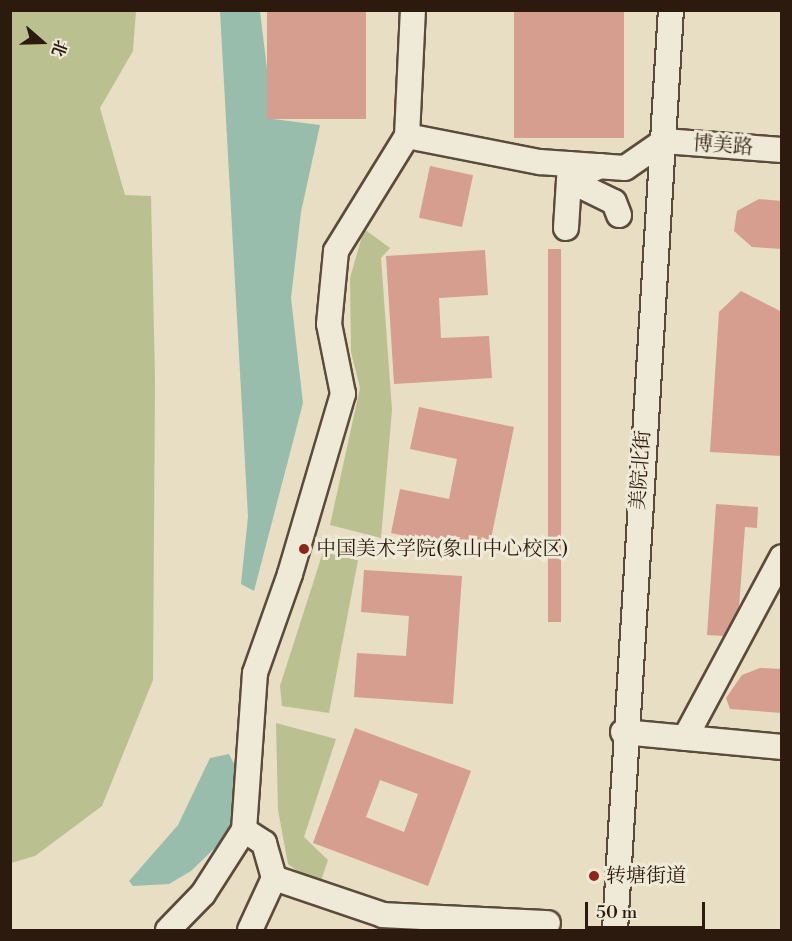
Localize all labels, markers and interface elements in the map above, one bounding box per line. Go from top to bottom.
north arrow [12,12,72,72]
text: 北 [47,37,71,59]
street label: 博美路 [692,132,754,160]
street label: 美院北街 [626,429,656,511]
place label: 中国美术学院(象山中心校区) [316,537,568,561]
marker: 中国美术学院(象山中心校区) [297,542,311,556]
place label: 转塘街道 [606,864,686,888]
marker: 转塘街道 [587,869,601,883]
scale bar [588,890,708,928]
text: 50 m [596,901,637,924]

